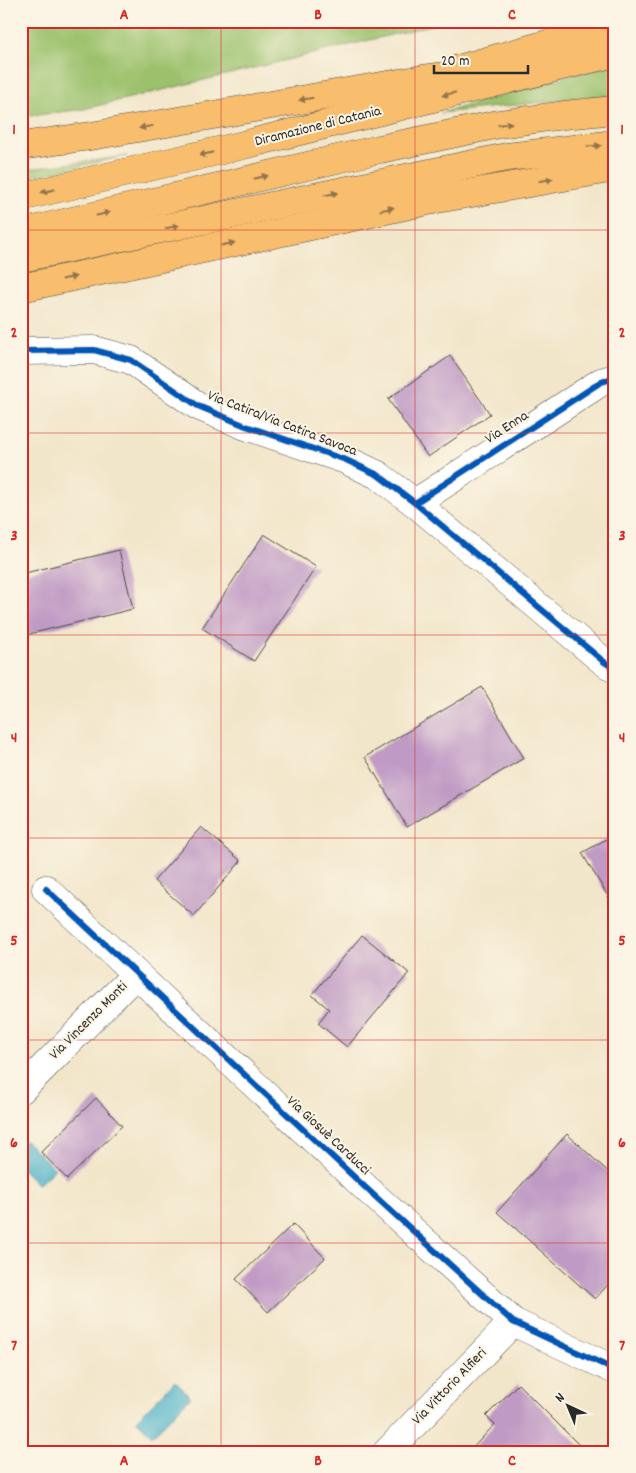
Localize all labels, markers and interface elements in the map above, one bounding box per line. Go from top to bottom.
text: A [120,4,129,27]
text: B [314,4,322,27]
text: C [508,4,516,27]
scale bar [434,42,527,74]
text: 20 m [441,51,469,73]
one-way arrow [441,90,456,98]
one-way arrow [298,96,314,104]
street label: Diramazione di Catania [253,100,384,153]
text: 1 [12,119,16,142]
one-way arrow [498,119,514,127]
text: 1 [620,119,624,142]
one-way arrow [137,123,153,131]
one-way arrow [586,142,602,150]
one-way arrow [198,150,213,158]
one-way arrow [254,173,269,181]
one-way arrow [539,176,555,184]
one-way arrow [40,187,55,195]
one-way arrow [323,189,339,197]
one-way arrow [379,205,395,213]
one-way arrow [95,210,110,218]
one-way arrow [164,222,180,230]
one-way arrow [220,239,236,247]
one-way arrow [61,273,77,281]
text: 2 [11,322,18,345]
text: 2 [619,322,626,345]
street label: Via Catira/Via Catira Savoca [204,385,361,463]
street label: Via Enna [481,405,534,450]
text: 3 [10,525,18,548]
text: 3 [618,525,626,548]
text: 4 [11,727,17,750]
text: 4 [619,727,625,750]
text: 5 [10,930,18,953]
text: 5 [618,930,626,953]
street label: Via Vincenzo Monti [45,976,134,1065]
street label: Via Giosuè Carducci [281,1091,375,1181]
text: 6 [10,1132,18,1155]
text: 6 [618,1132,626,1155]
text: 7 [11,1335,17,1358]
text: 7 [619,1335,625,1358]
street label: Via Vittorio Alfieri [407,1343,493,1431]
north arrow [544,1380,594,1430]
text: N [551,1388,570,1408]
text: A [120,1450,129,1473]
text: B [314,1450,322,1473]
text: C [508,1450,516,1473]

